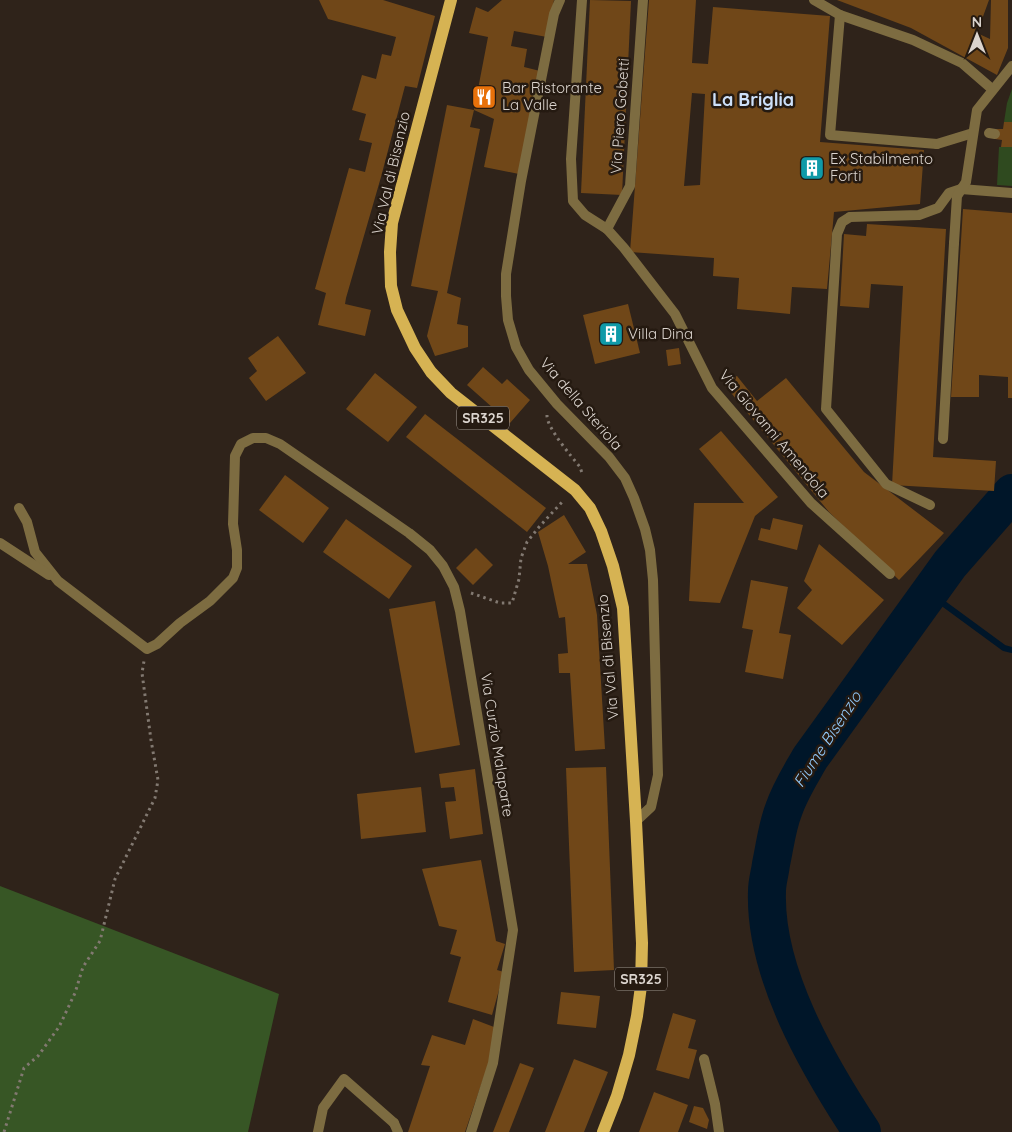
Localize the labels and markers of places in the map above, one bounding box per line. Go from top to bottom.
place label: Bar Ristorante La Valle [502,78,602,114]
restaurant icon: Bar Ristorante La Valle [471,84,497,110]
place label: Ex Stabilmento Forti [830,149,933,185]
building icon: Ex Stabilmento Forti [799,155,825,181]
building icon: Villa Dina [598,321,624,347]
place label: Villa Dina [628,324,693,343]

